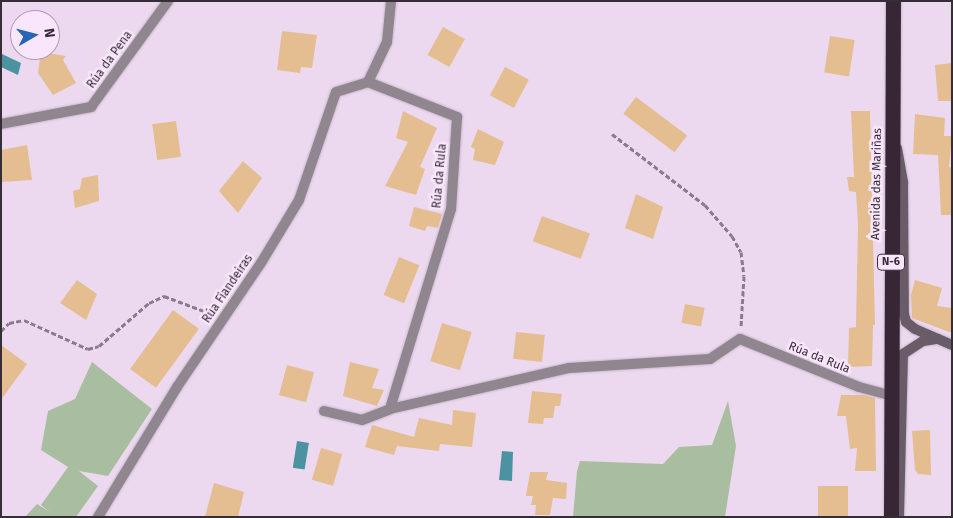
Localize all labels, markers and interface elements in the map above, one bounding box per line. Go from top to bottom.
north arrow [10,10,60,60]
text: N [40,27,58,39]
street label: Rúa da Pena [84,28,136,92]
street label: Avenida das Mariñas [869,128,885,240]
street label: Rúa da Rula [430,143,450,209]
street label: Rúa Fiandeiras [200,252,256,326]
road number: N-6 [876,253,906,270]
street label: Rúa da Rula [786,339,852,377]

